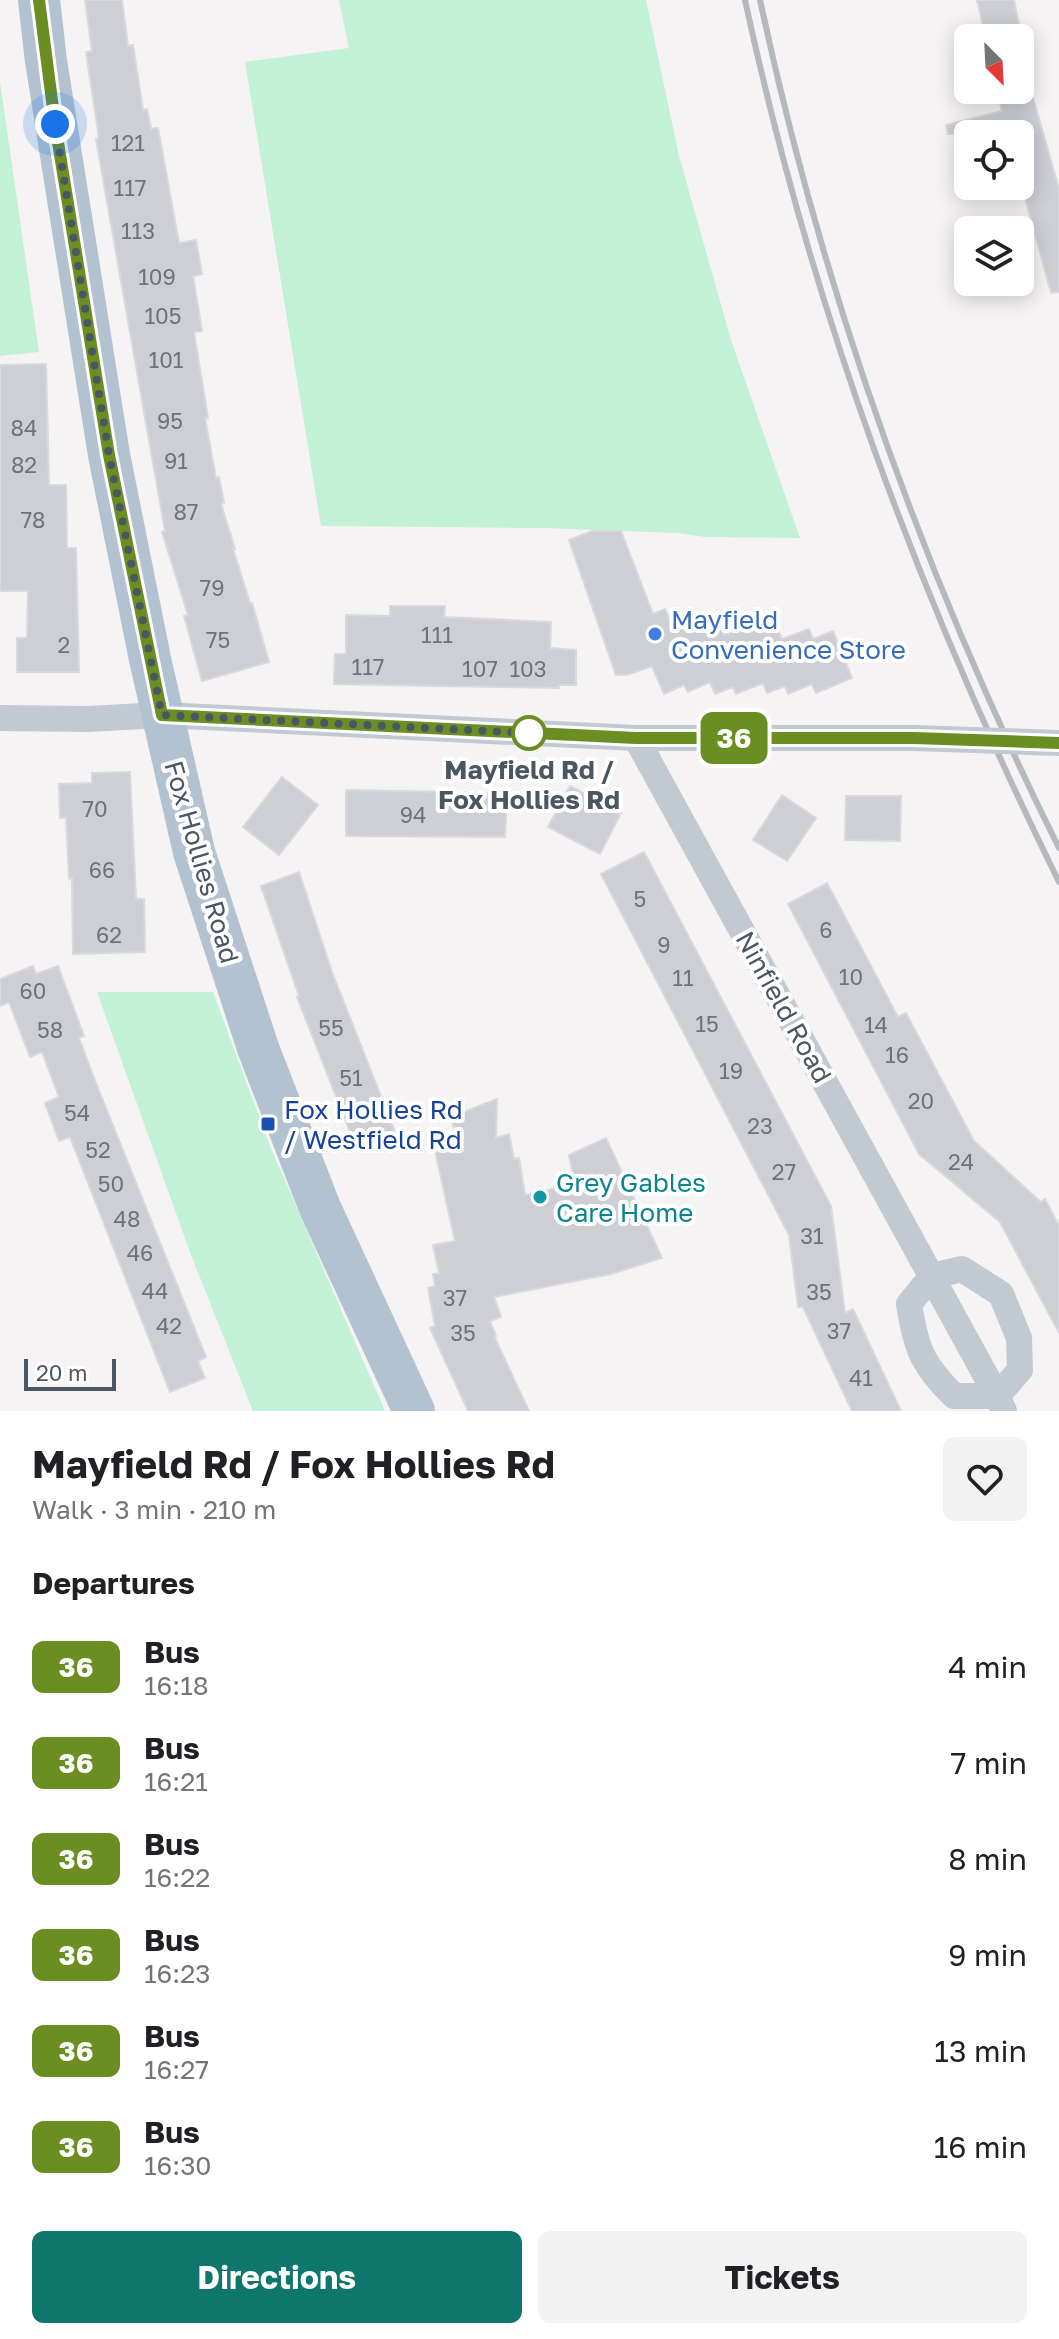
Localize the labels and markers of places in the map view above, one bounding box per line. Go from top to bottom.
place label: Mayfield Convenience Store [671,604,906,665]
marker: Mayfield Convenience Store [646,625,664,643]
marker: Mayfield Rd / Fox Hollies Rd [512,716,546,750]
place label: Mayfield Rd / Fox Hollies Rd [438,754,620,815]
place label: Fox Hollies Rd / Westfield Rd [284,1094,463,1155]
marker: Fox Hollies Rd / Westfield Rd [259,1115,277,1133]
place label: Grey Gables Care Home [556,1167,706,1228]
marker: Grey Gables Care Home [531,1188,549,1206]

